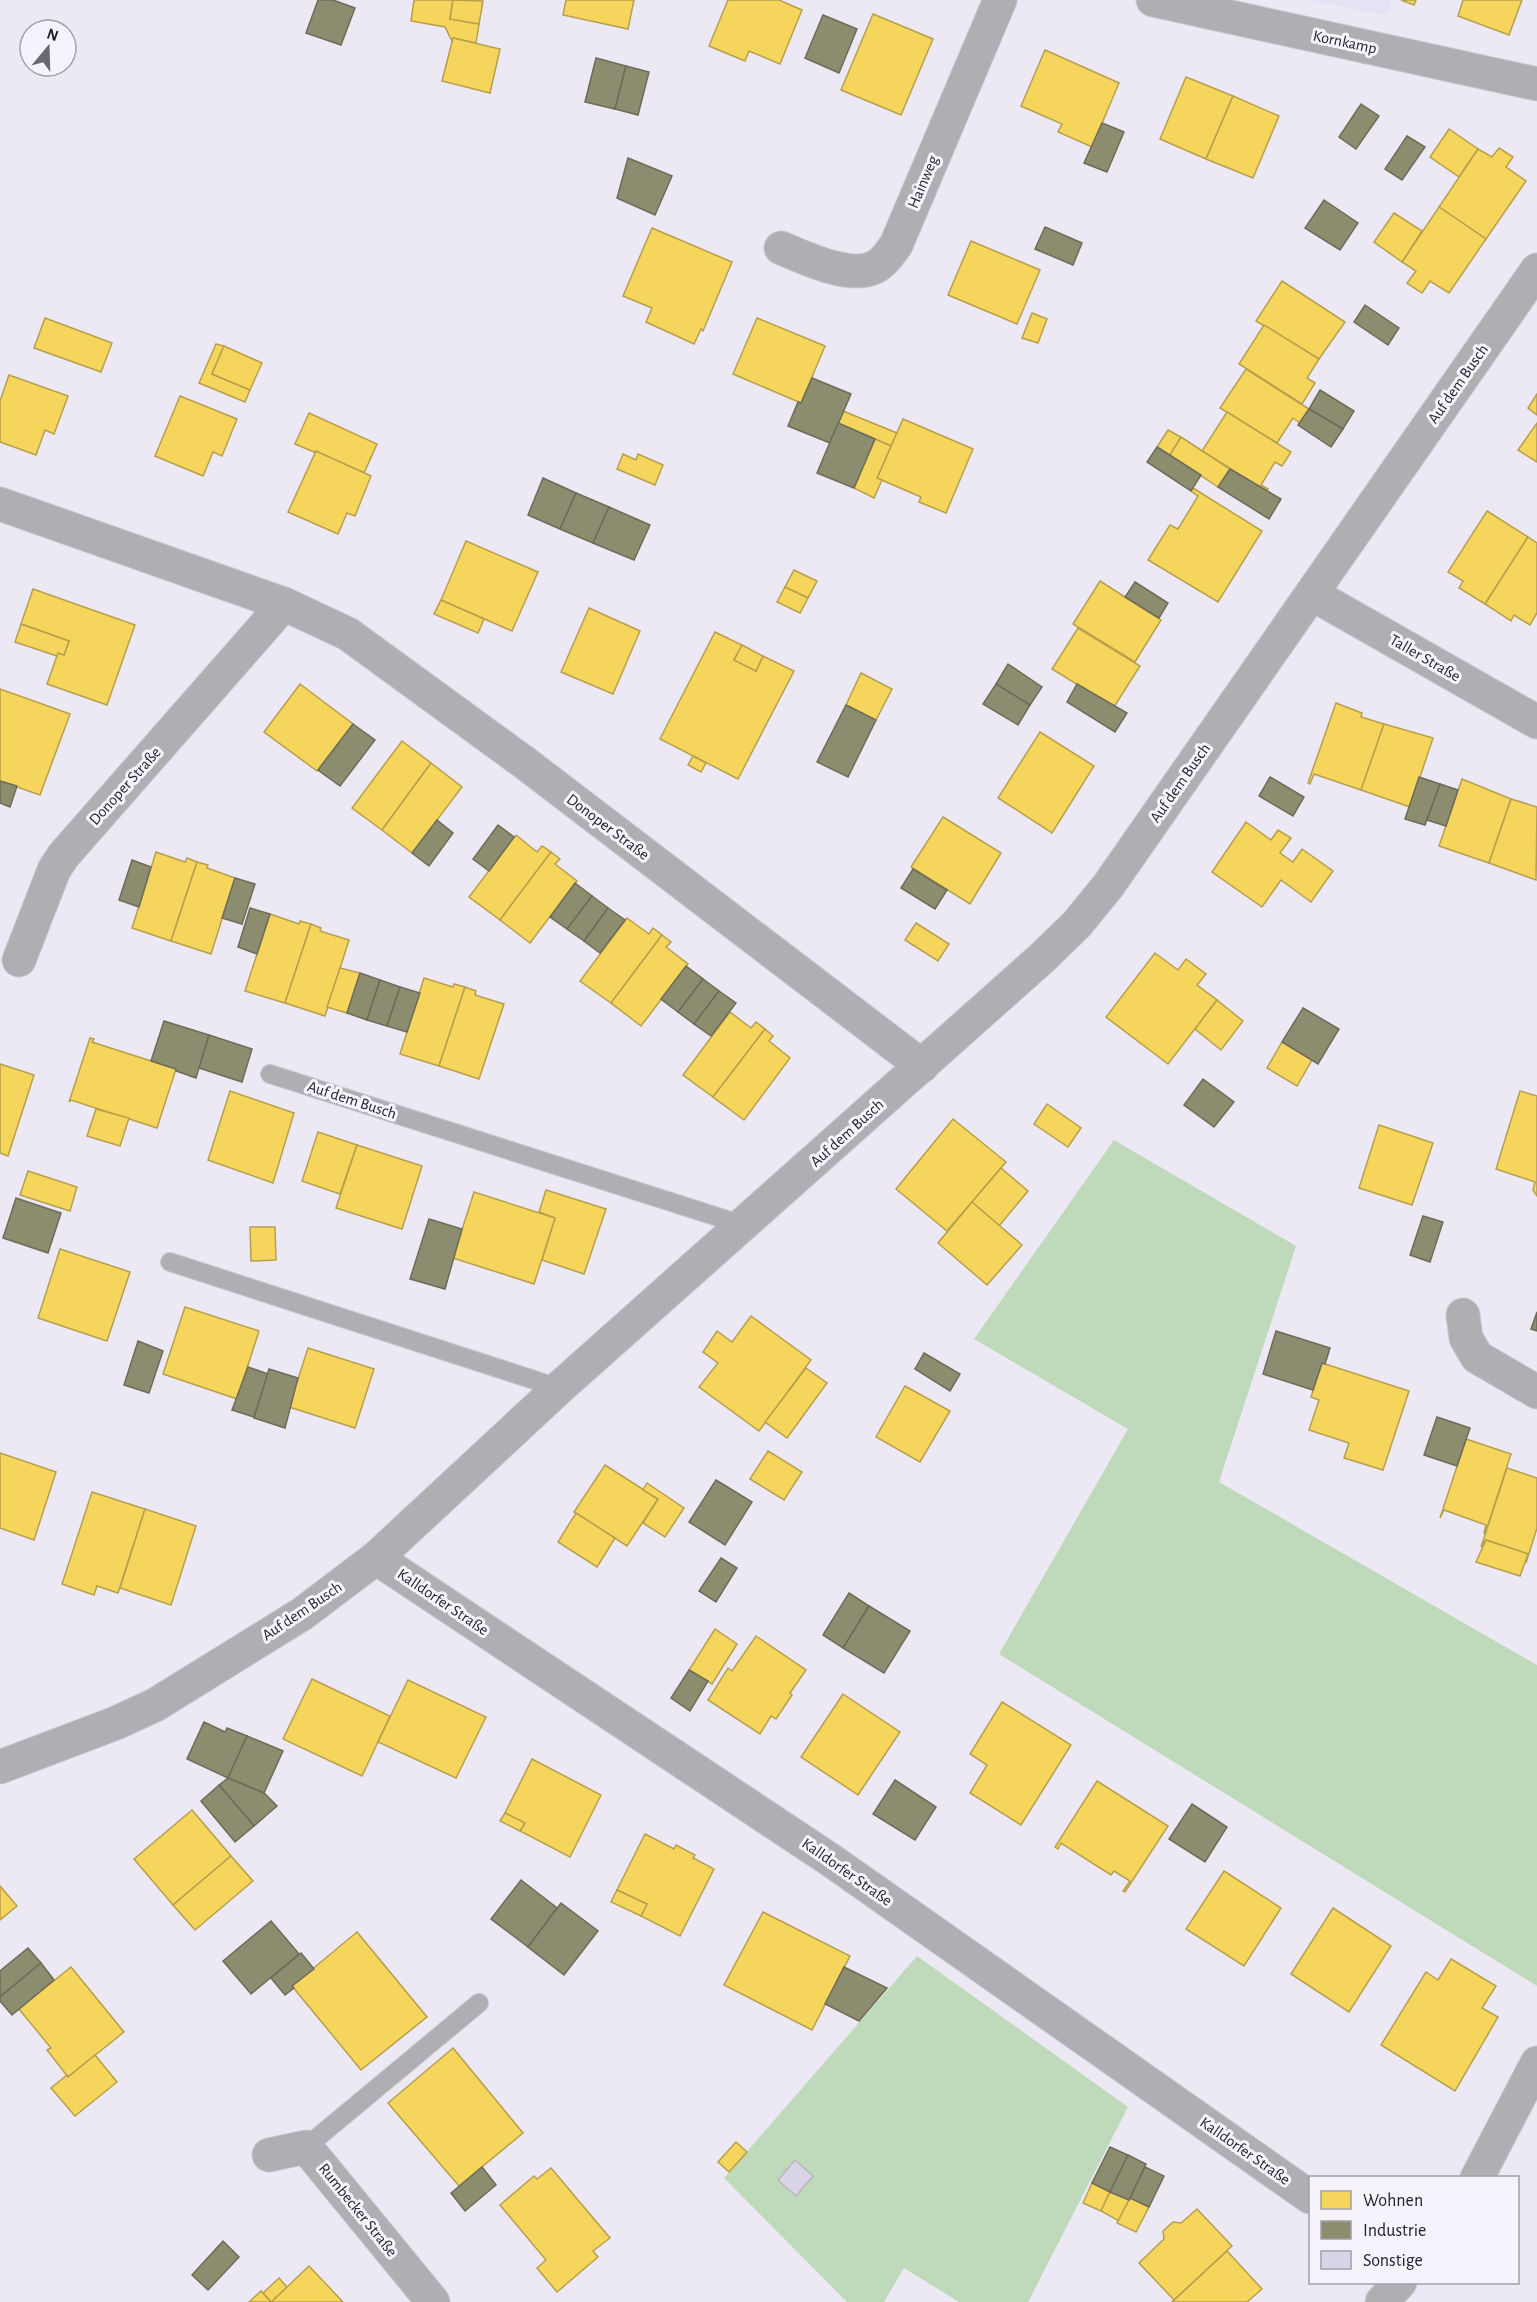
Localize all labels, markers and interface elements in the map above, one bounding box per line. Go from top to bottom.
north arrow [18,18,78,78]
text: N [45,25,60,44]
street label: Kornkamp [1312,27,1378,57]
street label: Hainweg [905,153,941,211]
street label: Auf dem Busch [1425,341,1491,427]
street label: Taller Straße [1387,631,1463,685]
street label: Auf dem Busch [1147,740,1213,826]
street label: Donoper Straße [86,744,164,828]
street label: Donoper Straße [564,791,652,863]
street label: Auf dem Busch [305,1078,399,1122]
street label: Auf dem Busch [807,1096,887,1170]
street label: Kalldorfer Straße [395,1566,491,1638]
street label: Auf dem Busch [259,1578,345,1644]
street label: Kalldorfer Straße [799,1835,895,1909]
street label: Kalldorfer Straße [1197,2114,1293,2188]
street label: Rumbecker Straße [316,2160,400,2260]
legend [1309,2176,1519,2284]
text: Wohnen [1363,2192,1423,2210]
text: Industrie [1363,2222,1426,2240]
text: Sonstige [1363,2252,1423,2270]

